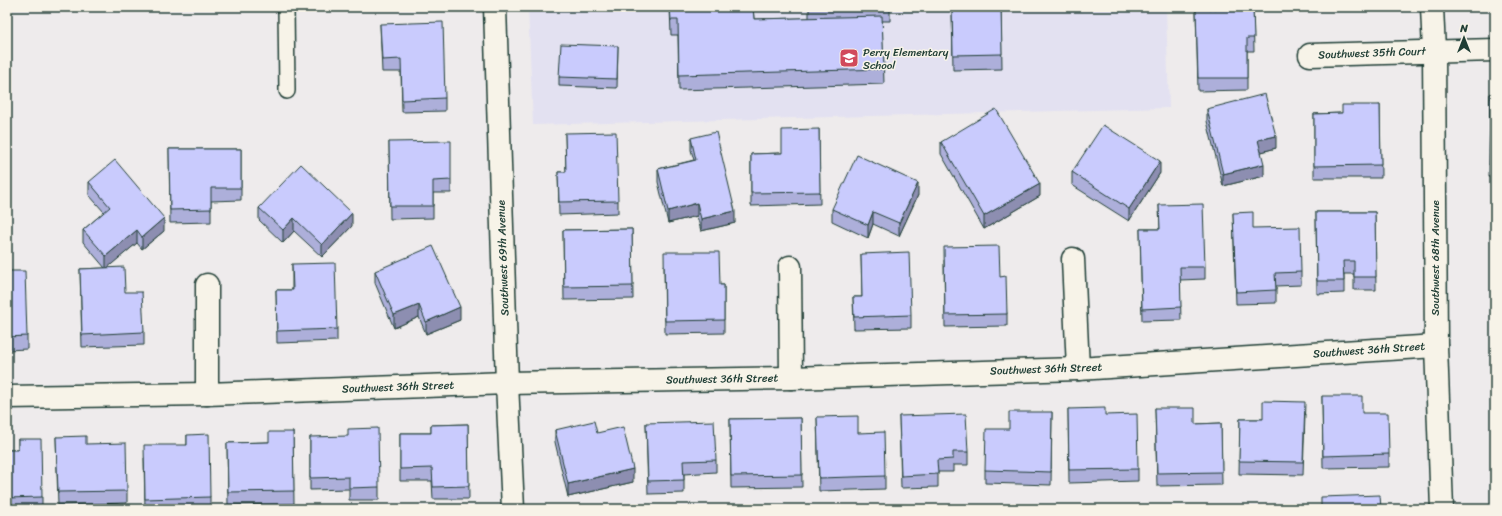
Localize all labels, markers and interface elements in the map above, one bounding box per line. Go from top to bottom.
north arrow [1444,18,1484,58]
text: N [1459,19,1468,38]
street label: Southwest 35th Court [1318,42,1427,64]
place label: Perry Elementary School [863,43,949,75]
school or university icon: Perry Elementary School [838,47,860,69]
street label: Southwest 69th Avenue [491,199,515,316]
street label: Southwest 68th Avenue [1426,199,1445,316]
street label: Southwest 36th Street [1312,337,1426,363]
street label: Southwest 36th Street [990,358,1103,380]
street label: Southwest 36th Street [666,369,778,389]
street label: Southwest 36th Street [342,376,455,398]

